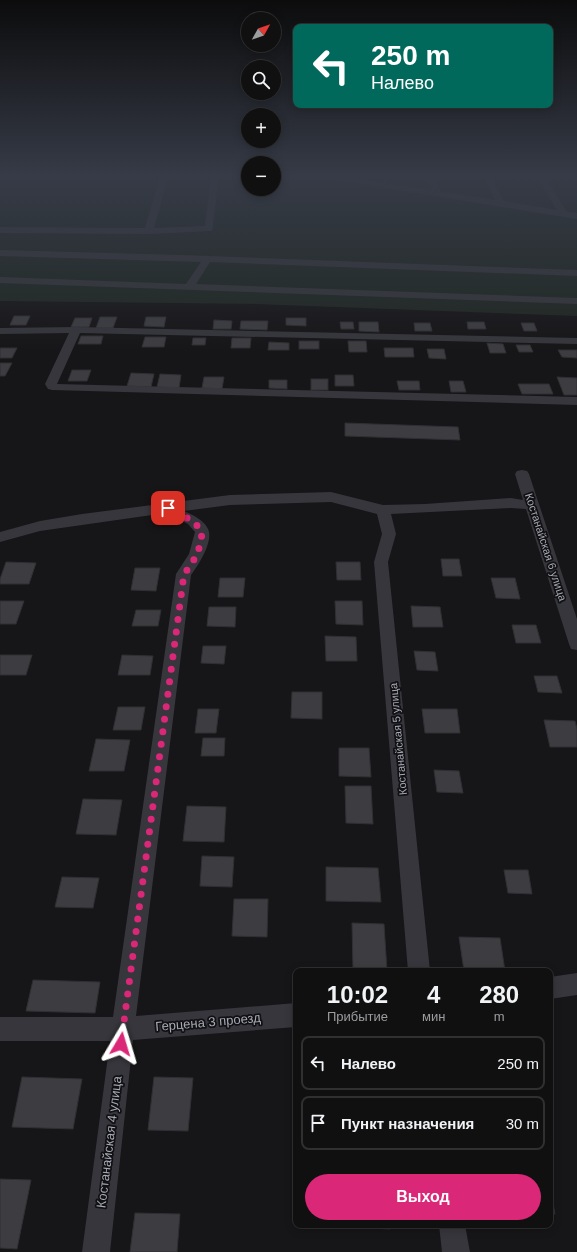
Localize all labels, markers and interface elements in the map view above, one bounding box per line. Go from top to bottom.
north arrow [241,12,281,52]
map controls [241,12,281,196]
icon: left [305,40,357,92]
text: 250 m [371,40,450,71]
button: search [241,60,281,100]
text: Налево [371,73,434,93]
button: + [241,108,281,148]
button: − [241,156,281,196]
pin [151,491,185,525]
street label: Костанайская 6 улица [523,492,569,603]
icon: arrive [157,497,179,519]
street label: Костанайская 5 улица [387,682,409,796]
text: 10:02 [327,981,388,1008]
text: 4 [427,981,440,1008]
text: 280 [479,981,519,1008]
text: Прибытие [327,1009,388,1024]
text: мин [422,1009,445,1024]
text: m [494,1009,505,1024]
street label: Герцена 3 проезд [155,1010,262,1034]
position arrow [100,1023,142,1065]
icon: left [307,1052,329,1074]
text: Налево [341,1055,396,1072]
text: 250 m [497,1055,539,1072]
street label: Костанайская 4 улица [93,1074,125,1209]
icon: arrive [307,1112,329,1134]
text: Пункт назначения [341,1115,474,1132]
text: 30 m [506,1115,539,1132]
button: Выход [305,1174,541,1220]

